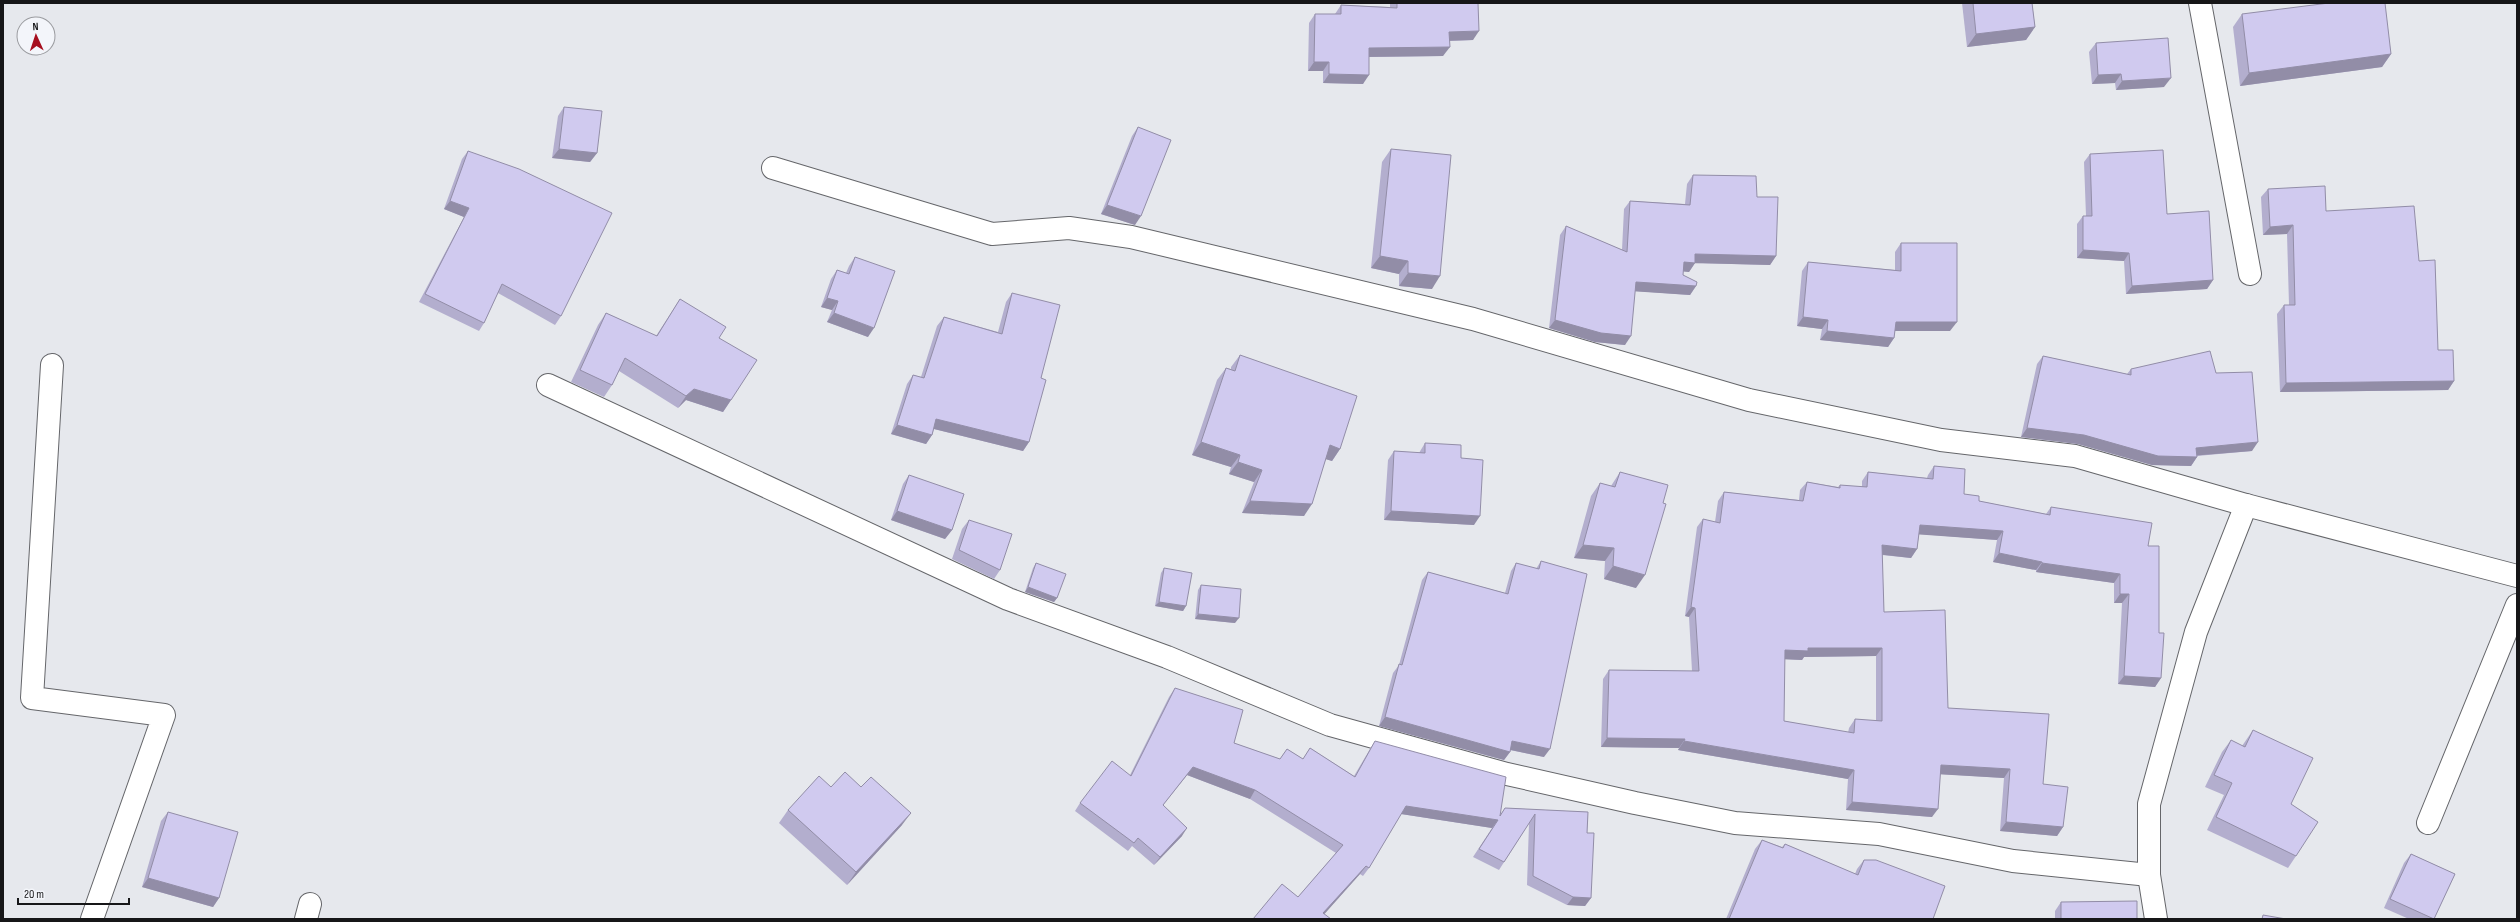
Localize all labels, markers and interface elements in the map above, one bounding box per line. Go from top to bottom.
north arrow [16,16,56,56]
text: N [32,20,39,33]
scale bar [18,880,129,906]
text: 20 m [24,887,44,902]

